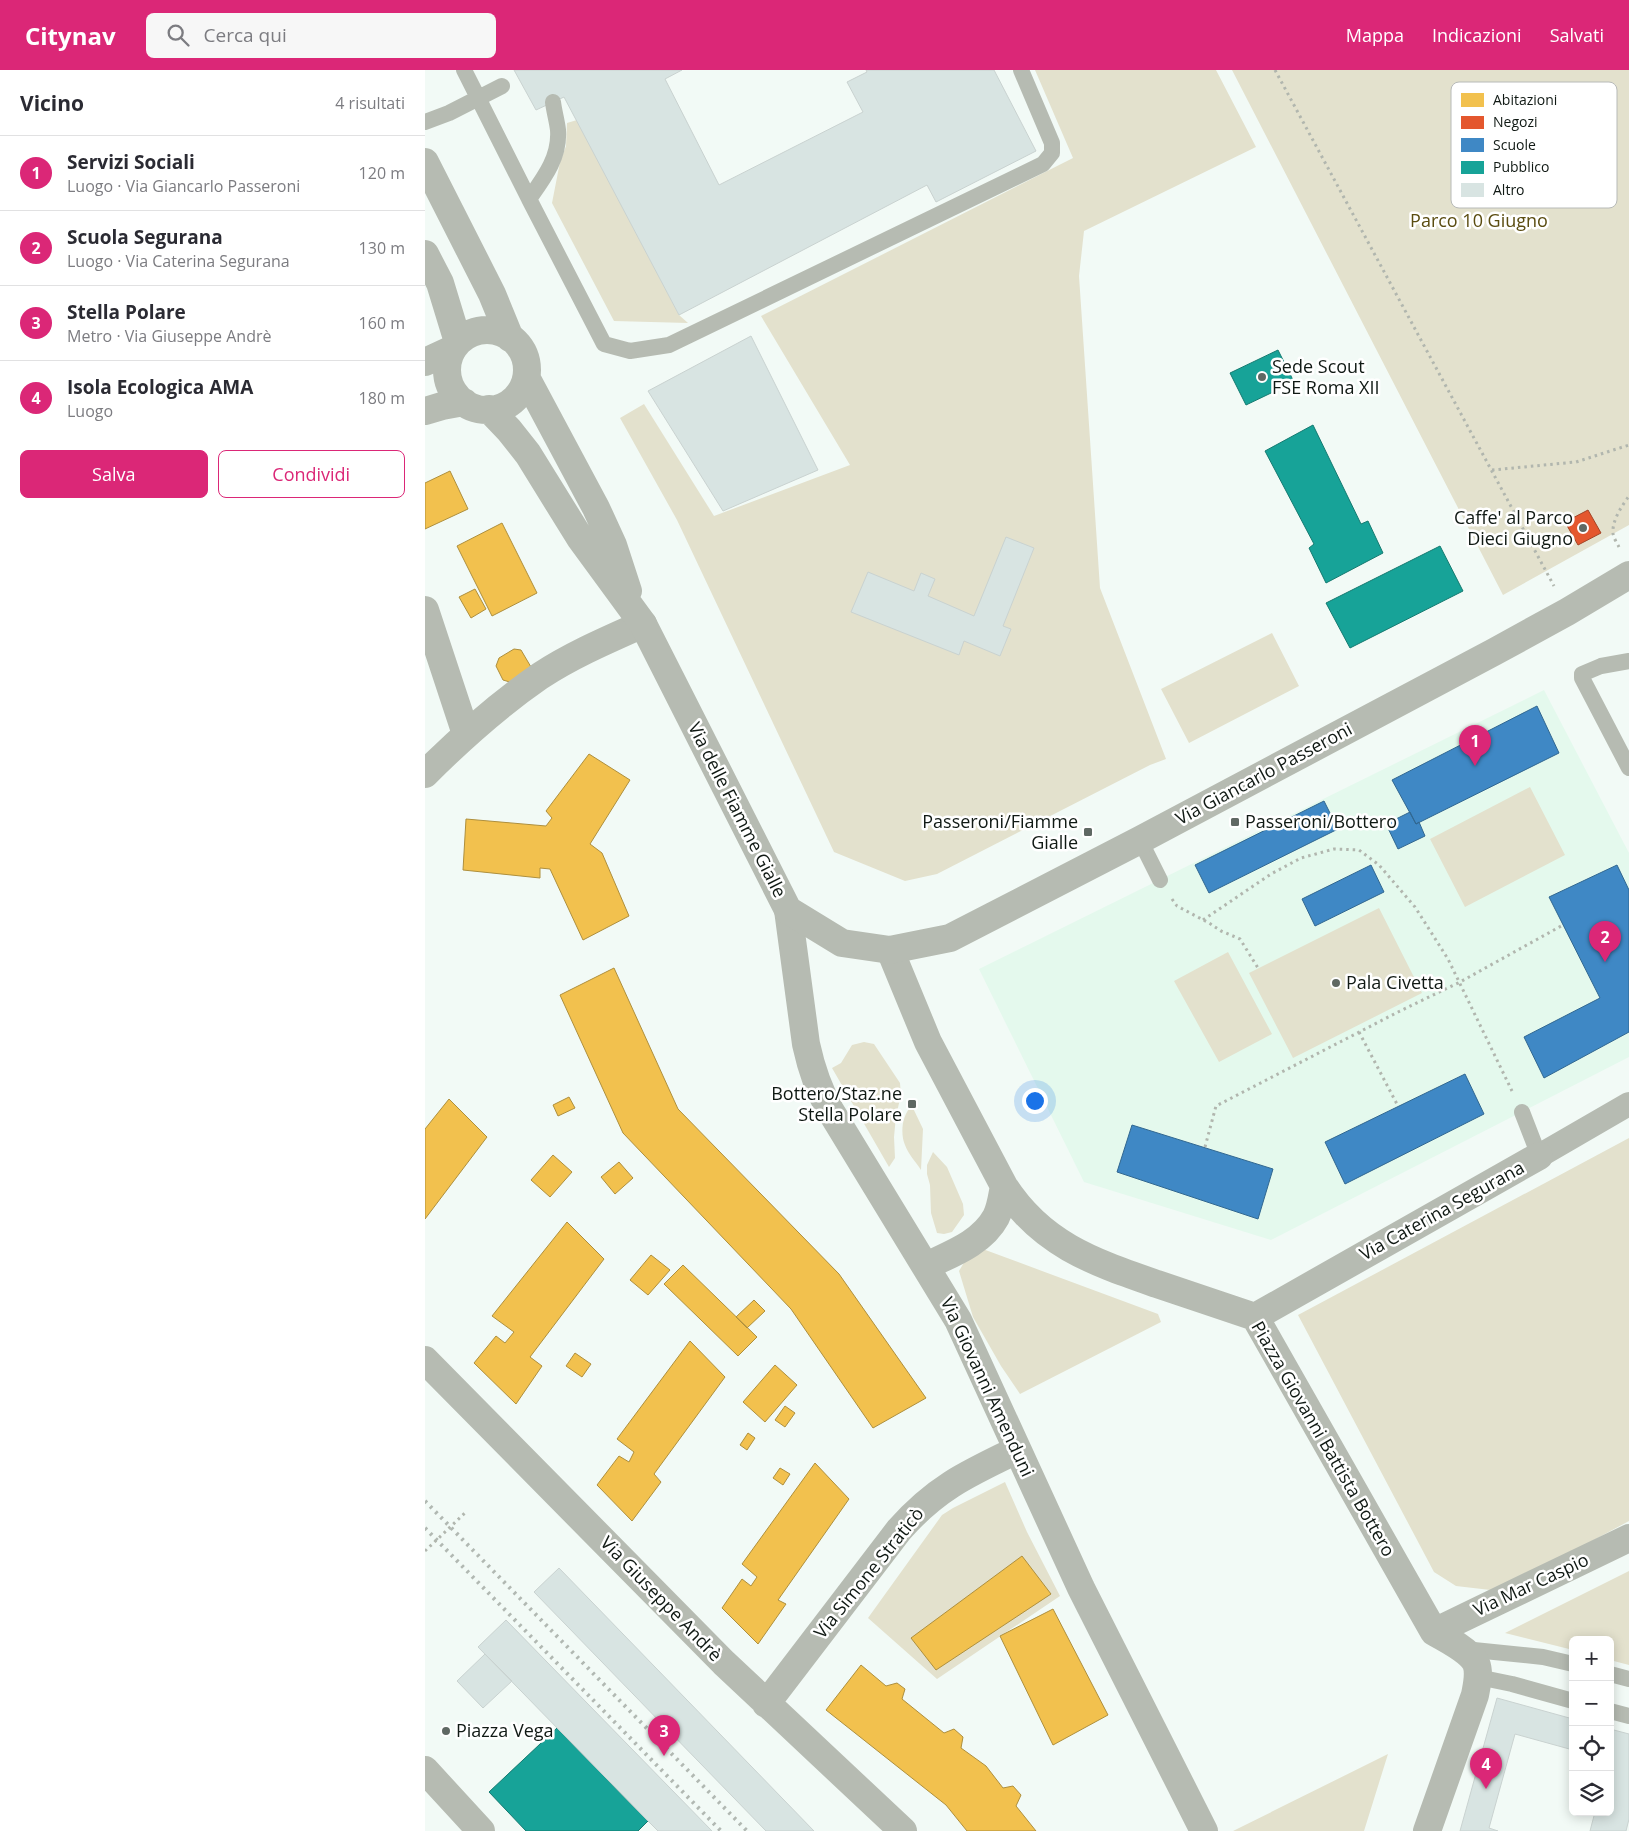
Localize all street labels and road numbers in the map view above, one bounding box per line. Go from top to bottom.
street label: Via Giancarlo Passeroni [1171,716,1356,830]
street label: Via delle Fiamme Gialle [683,718,793,901]
street label: Via Caterina Segurana [1355,1155,1528,1265]
street label: Via Giovanni Amenduni [936,1293,1040,1480]
street label: Piazza Giovanni Battista Bottero [1246,1316,1401,1561]
street label: Via Simone Straticò [808,1502,928,1643]
street label: Via Giuseppe Andrè [596,1531,728,1666]
street label: Via Mar Caspio [1469,1547,1592,1621]

